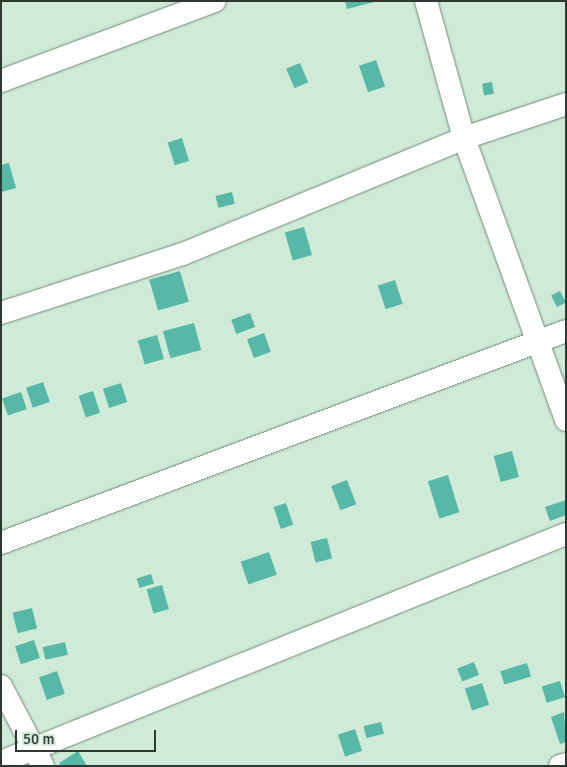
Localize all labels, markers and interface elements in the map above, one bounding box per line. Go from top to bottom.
scale bar [18,720,159,752]
text: 50 m [23,730,54,748]

